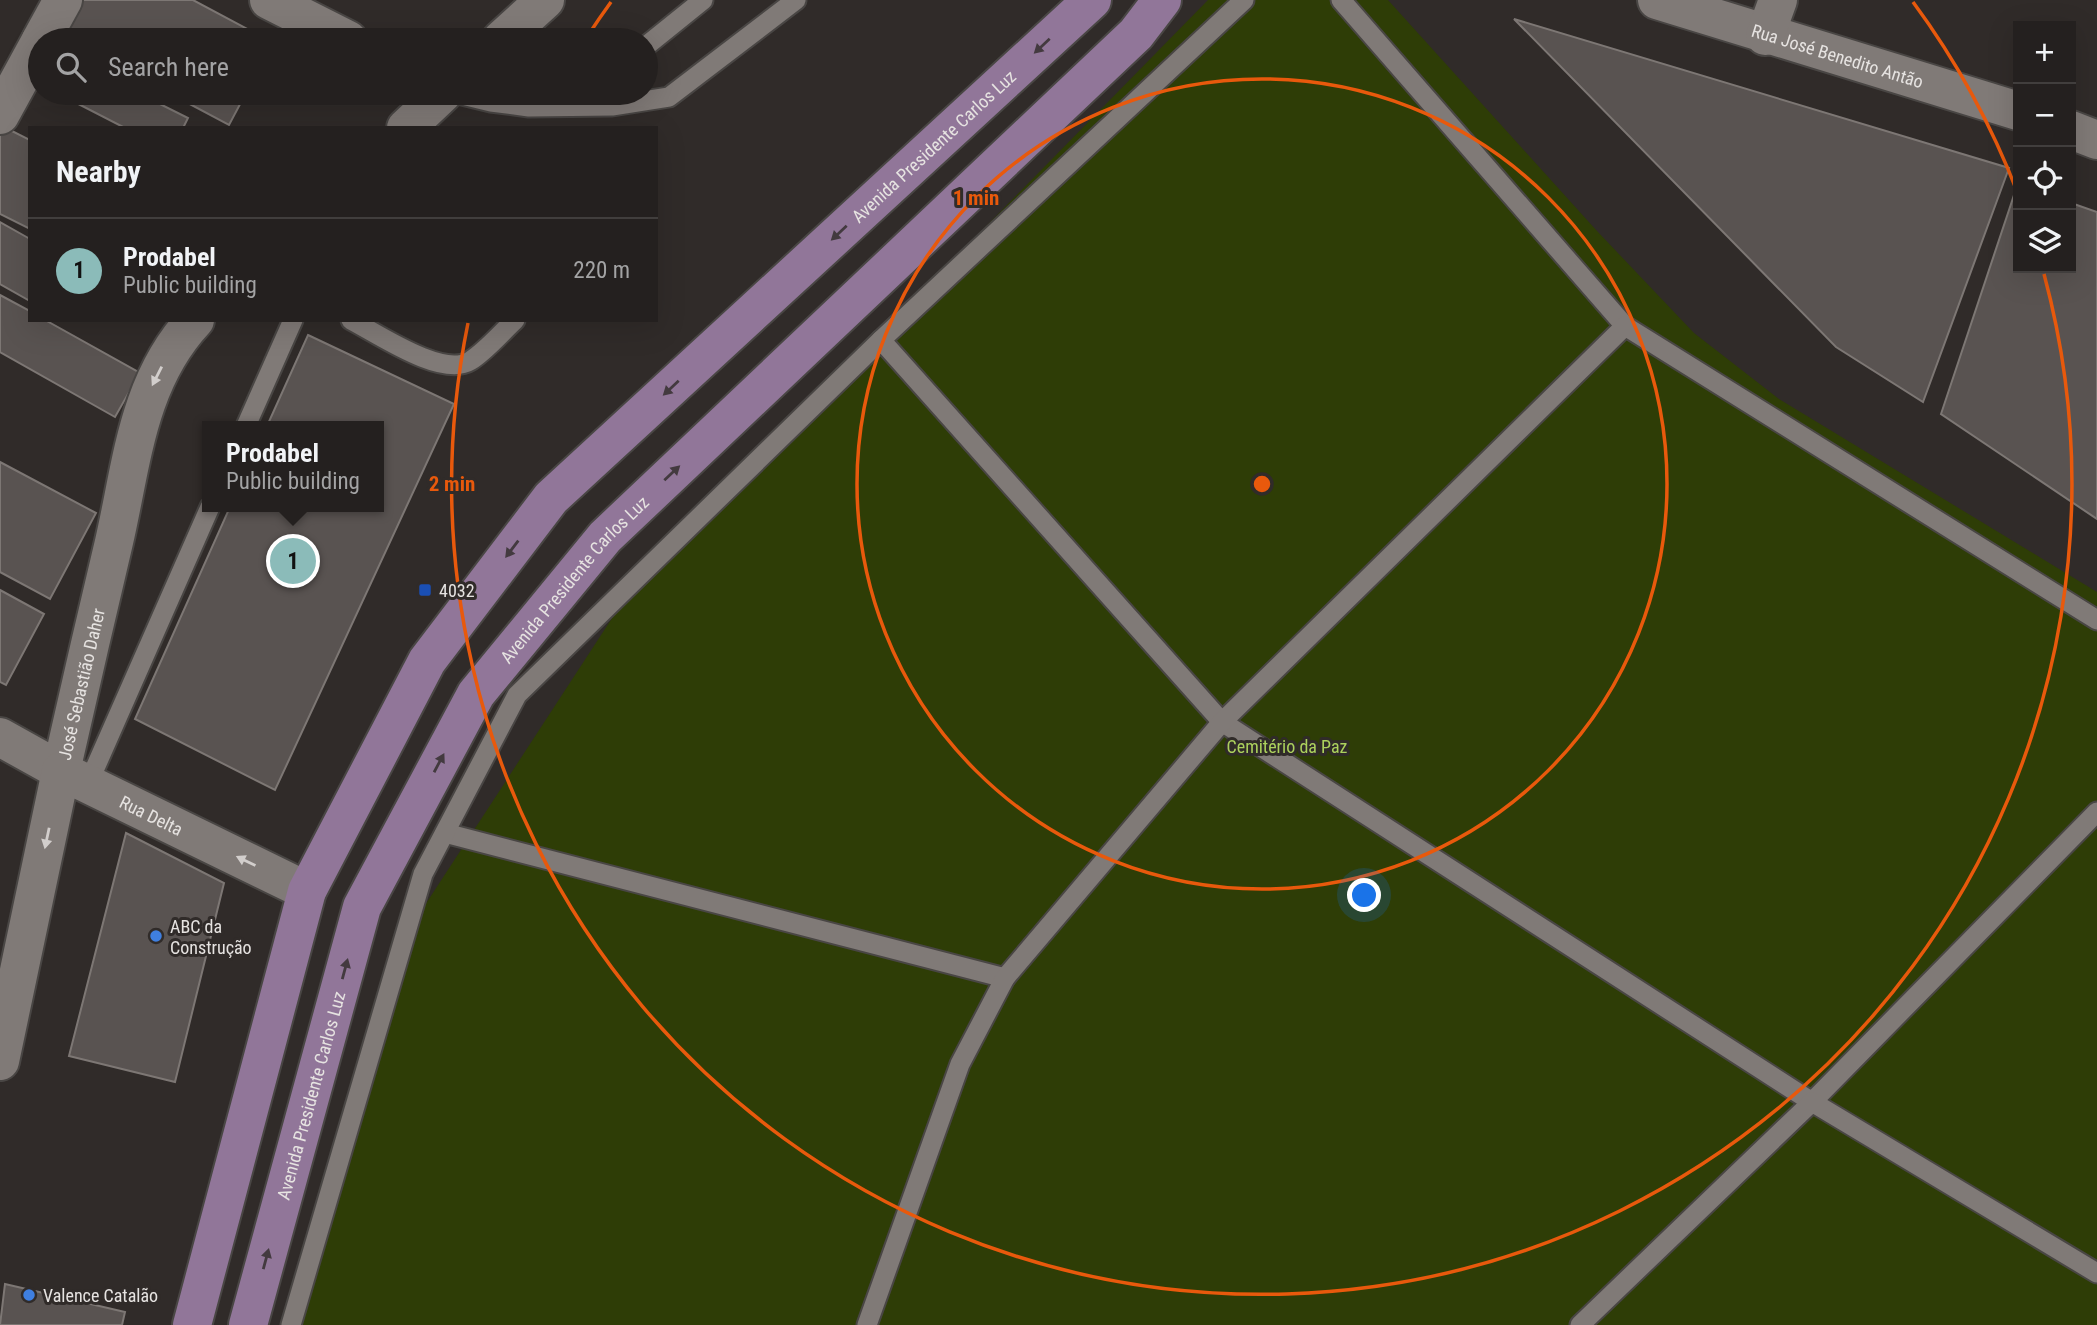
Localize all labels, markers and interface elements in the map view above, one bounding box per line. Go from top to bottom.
street label: Rua José Benedito Antão [1749,19,1926,92]
map controls [2013,21,2076,273]
button: + [2013,21,2076,84]
search box [28,28,658,105]
one-way arrow [1034,38,1051,54]
icon: search [52,48,90,86]
text: Search here [108,52,229,82]
street label: Avenida Presidente Carlos Luz [847,65,1020,227]
button: − [2013,84,2076,147]
button: locate [2013,147,2076,210]
text: Nearby [56,154,141,189]
text: 1 min [953,186,999,210]
button: layers [2013,210,2076,273]
one-way arrow [831,225,848,241]
text: Prodabel [123,242,216,272]
text: 1 [73,257,85,284]
text: 220 m [573,257,630,284]
text: Public building [123,272,257,299]
one-way arrow [151,367,163,387]
one-way arrow [663,379,680,395]
popup [202,421,384,512]
text: Prodabel [226,438,319,468]
one-way arrow [663,465,680,481]
text: Public building [226,468,360,495]
text: 2 min [429,472,475,496]
centre of rings [1250,472,1274,496]
street label: Avenida Presidente Carlos Luz [495,491,653,667]
pin: 1 [270,535,316,587]
one-way arrow [506,540,520,558]
place label: 4032 [439,580,475,601]
marker: 4032 [417,582,433,598]
street label: José Sebastião Daher [53,606,109,762]
park label: Cemitério da Paz [1227,736,1348,757]
one-way arrow [433,753,445,773]
street label: Rua Delta [116,791,187,839]
one-way arrow [41,827,52,849]
one-way arrow [236,855,256,866]
your location [1347,878,1381,912]
place label: ABC da Construção [170,916,252,958]
marker: ABC da Construção [148,928,164,944]
one-way arrow [340,957,351,979]
street label: Avenida Presidente Carlos Luz [272,989,349,1202]
one-way arrow [261,1248,272,1270]
place label: Valence Catalão [43,1285,158,1306]
marker: Valence Catalão [21,1287,37,1303]

